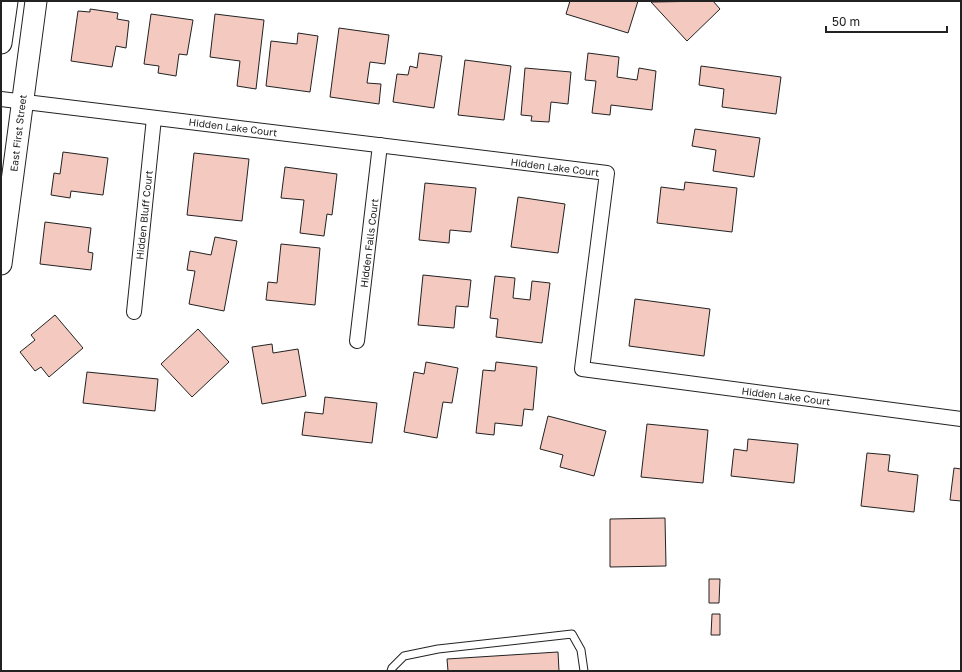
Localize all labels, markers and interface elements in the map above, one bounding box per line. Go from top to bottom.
scale bar [826,8,947,34]
text: 50 m [832,14,860,29]
street label: East First Street [7,94,29,172]
street label: Hidden Lake Court [188,116,278,138]
street label: Hidden Lake Court [510,156,600,178]
street label: Hidden Bluff Court [133,170,155,260]
street label: Hidden Falls Court [358,198,380,288]
street label: Hidden Lake Court [741,385,831,407]

